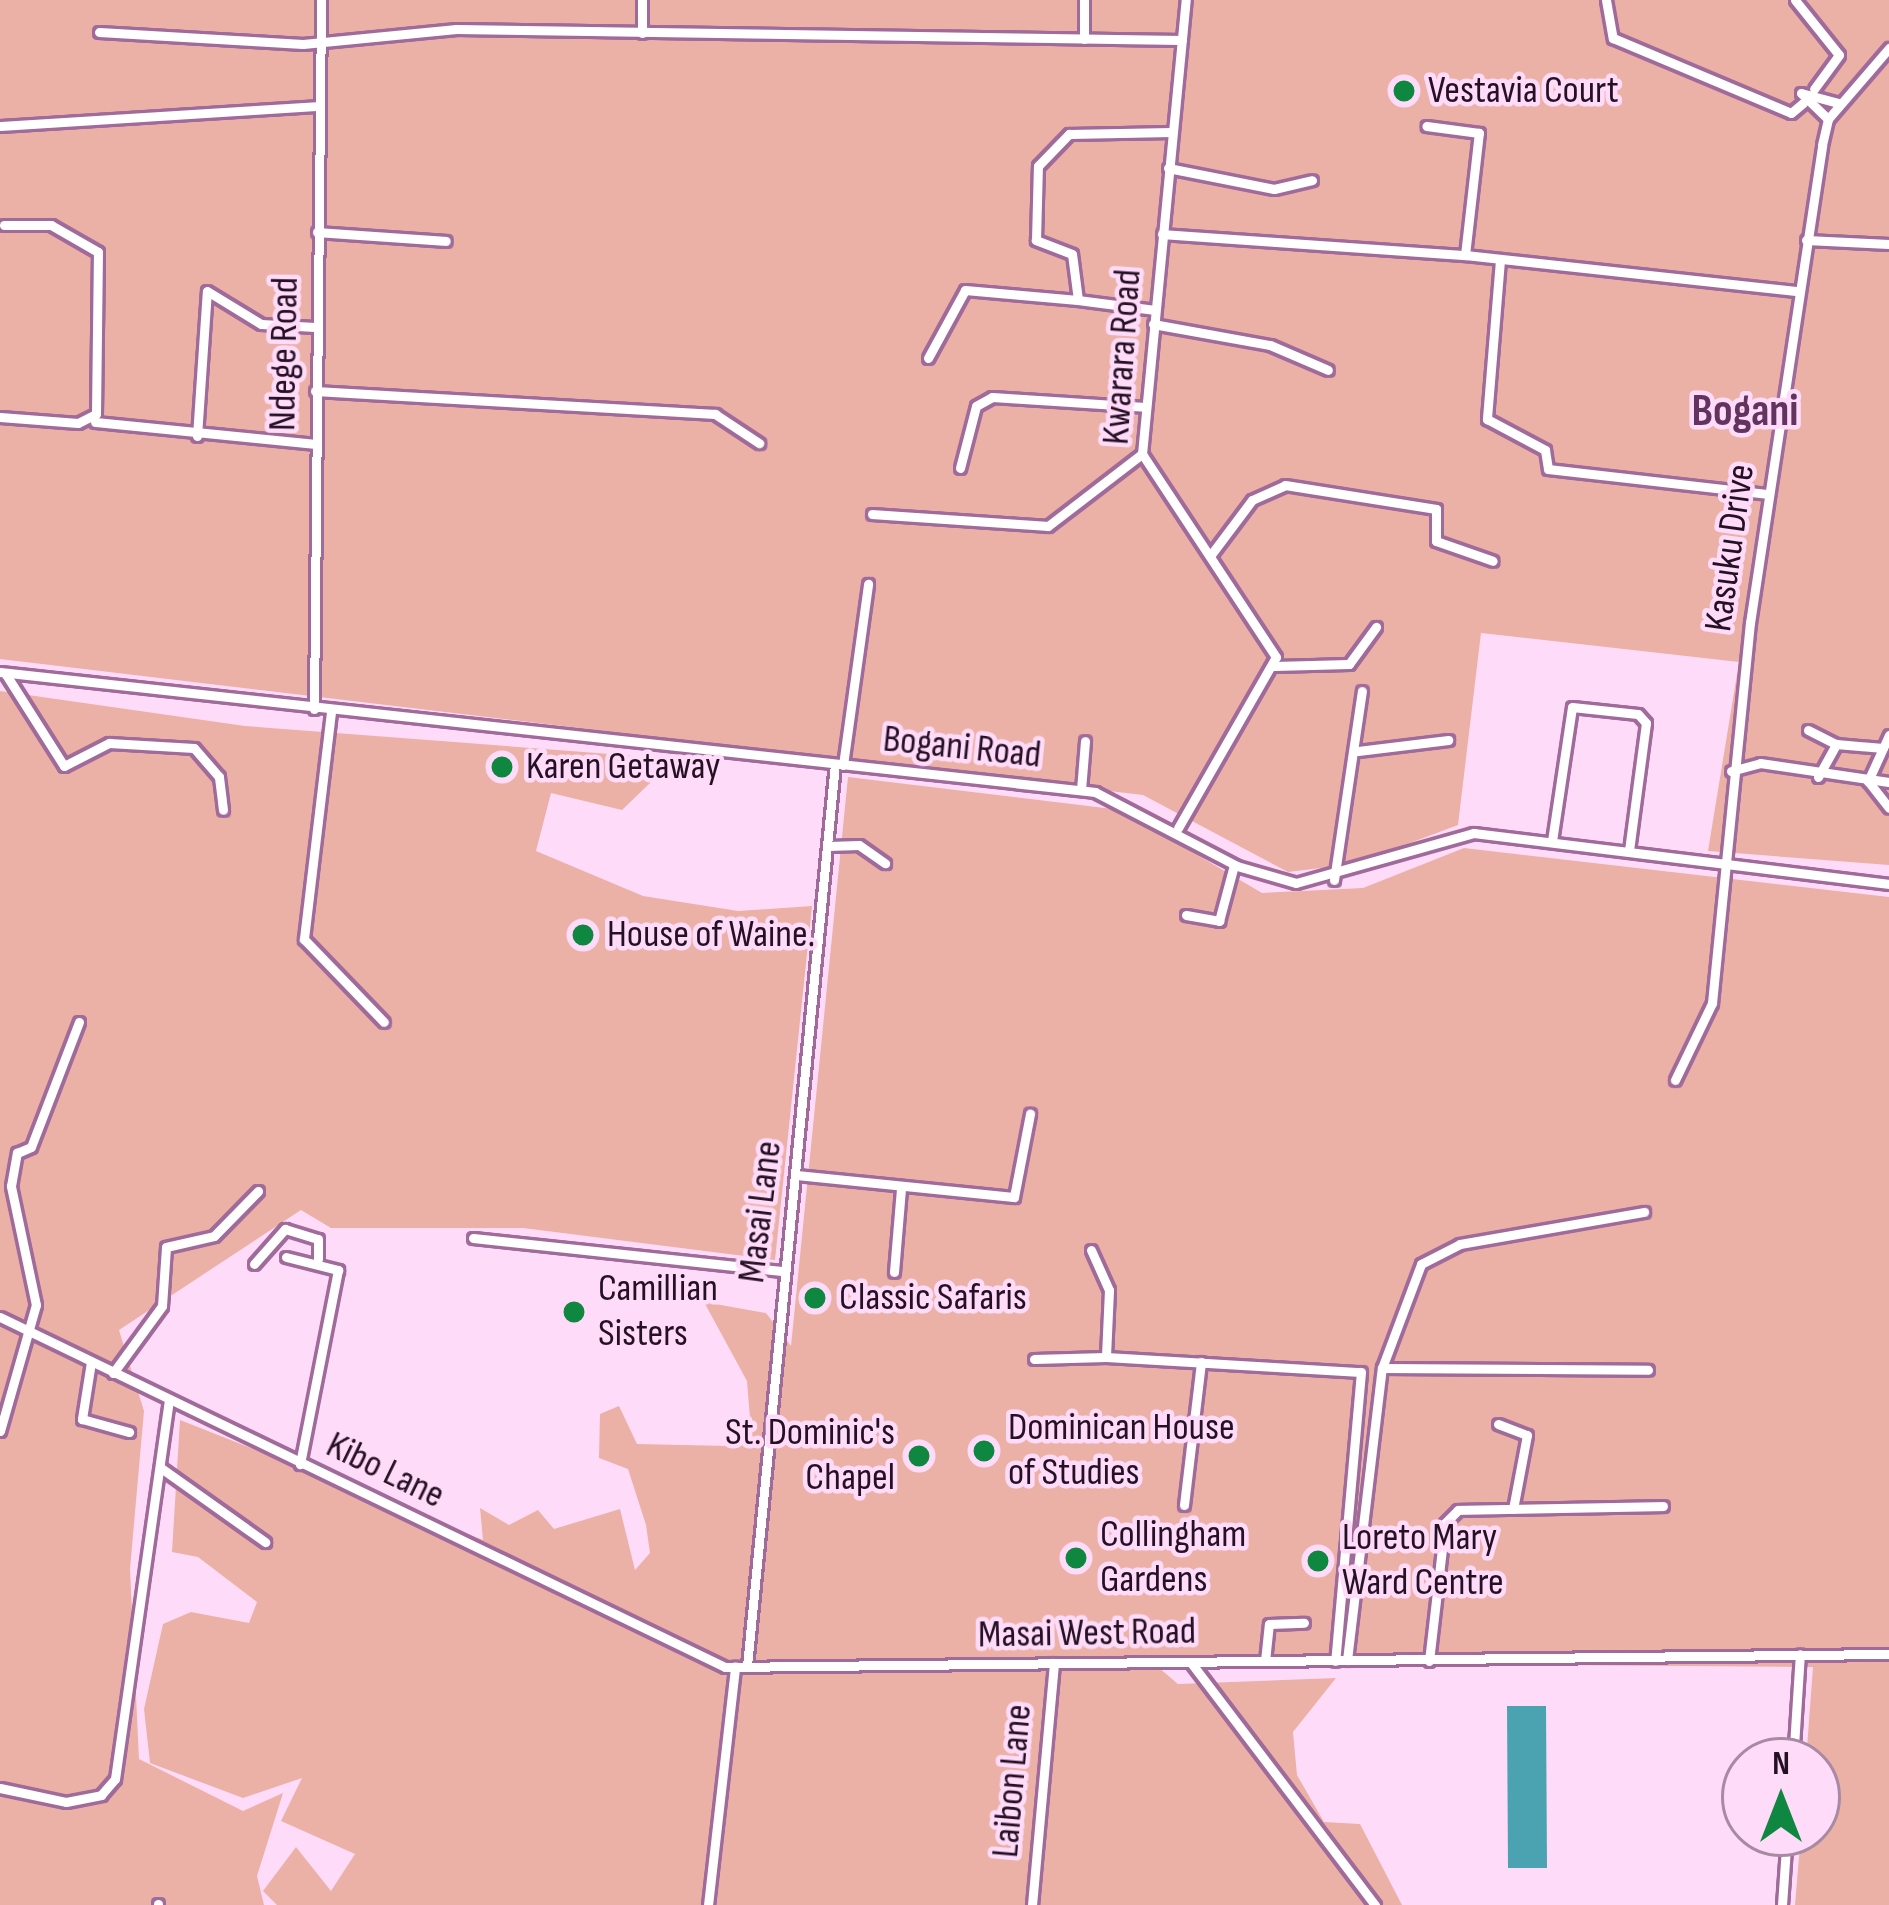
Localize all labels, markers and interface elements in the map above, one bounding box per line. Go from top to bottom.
place label: Vestavia Court [1428,68,1619,114]
marker: Vestavia Court [1391,78,1417,104]
street label: Kwarara Road [1094,268,1152,446]
street label: Ndege Road [260,277,310,431]
district label: Bogani [1692,385,1798,439]
street label: Kasuku Drive [1696,461,1766,635]
street label: Bogani Road [881,716,1043,780]
place label: Karen Getaway [526,744,720,790]
marker: Karen Getaway [489,754,515,780]
place label: House of Waine. [607,912,815,958]
marker: House of Waine. [570,922,596,948]
street label: Masai Lane [729,1139,793,1285]
place label: Camillian Sisters [598,1267,718,1358]
place label: Classic Safaris [839,1275,1027,1321]
marker: Classic Safaris [802,1285,828,1311]
marker: Camillian Sisters [561,1299,587,1325]
place label: Dominican House of Studies [1008,1406,1235,1497]
place label: St. Dominic's Chapel [725,1411,895,1502]
street label: Kibo Lane [318,1422,452,1520]
marker: Dominican House of Studies [971,1438,997,1464]
marker: St. Dominic's Chapel [906,1443,932,1469]
place label: Collingham Gardens [1100,1513,1246,1604]
place label: Loreto Mary Ward Centre [1342,1516,1504,1607]
marker: Collingham Gardens [1063,1545,1089,1571]
marker: Loreto Mary Ward Centre [1305,1548,1331,1574]
street label: Masai West Road [978,1609,1196,1659]
street label: Laibon Lane [983,1702,1043,1860]
north arrow [1721,1737,1841,1857]
text: N [1772,1744,1790,1784]

